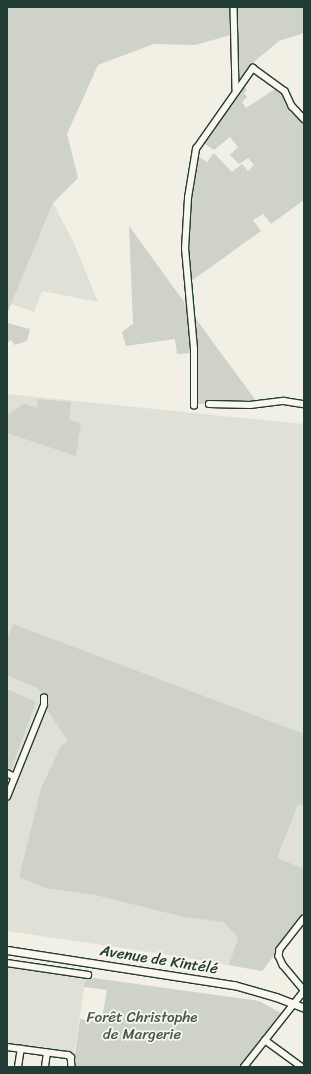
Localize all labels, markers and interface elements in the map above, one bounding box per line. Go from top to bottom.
street label: Avenue de Kintélé [99,942,219,978]
park label: Forêt Christophe de Margerie [87,1008,197,1043]

